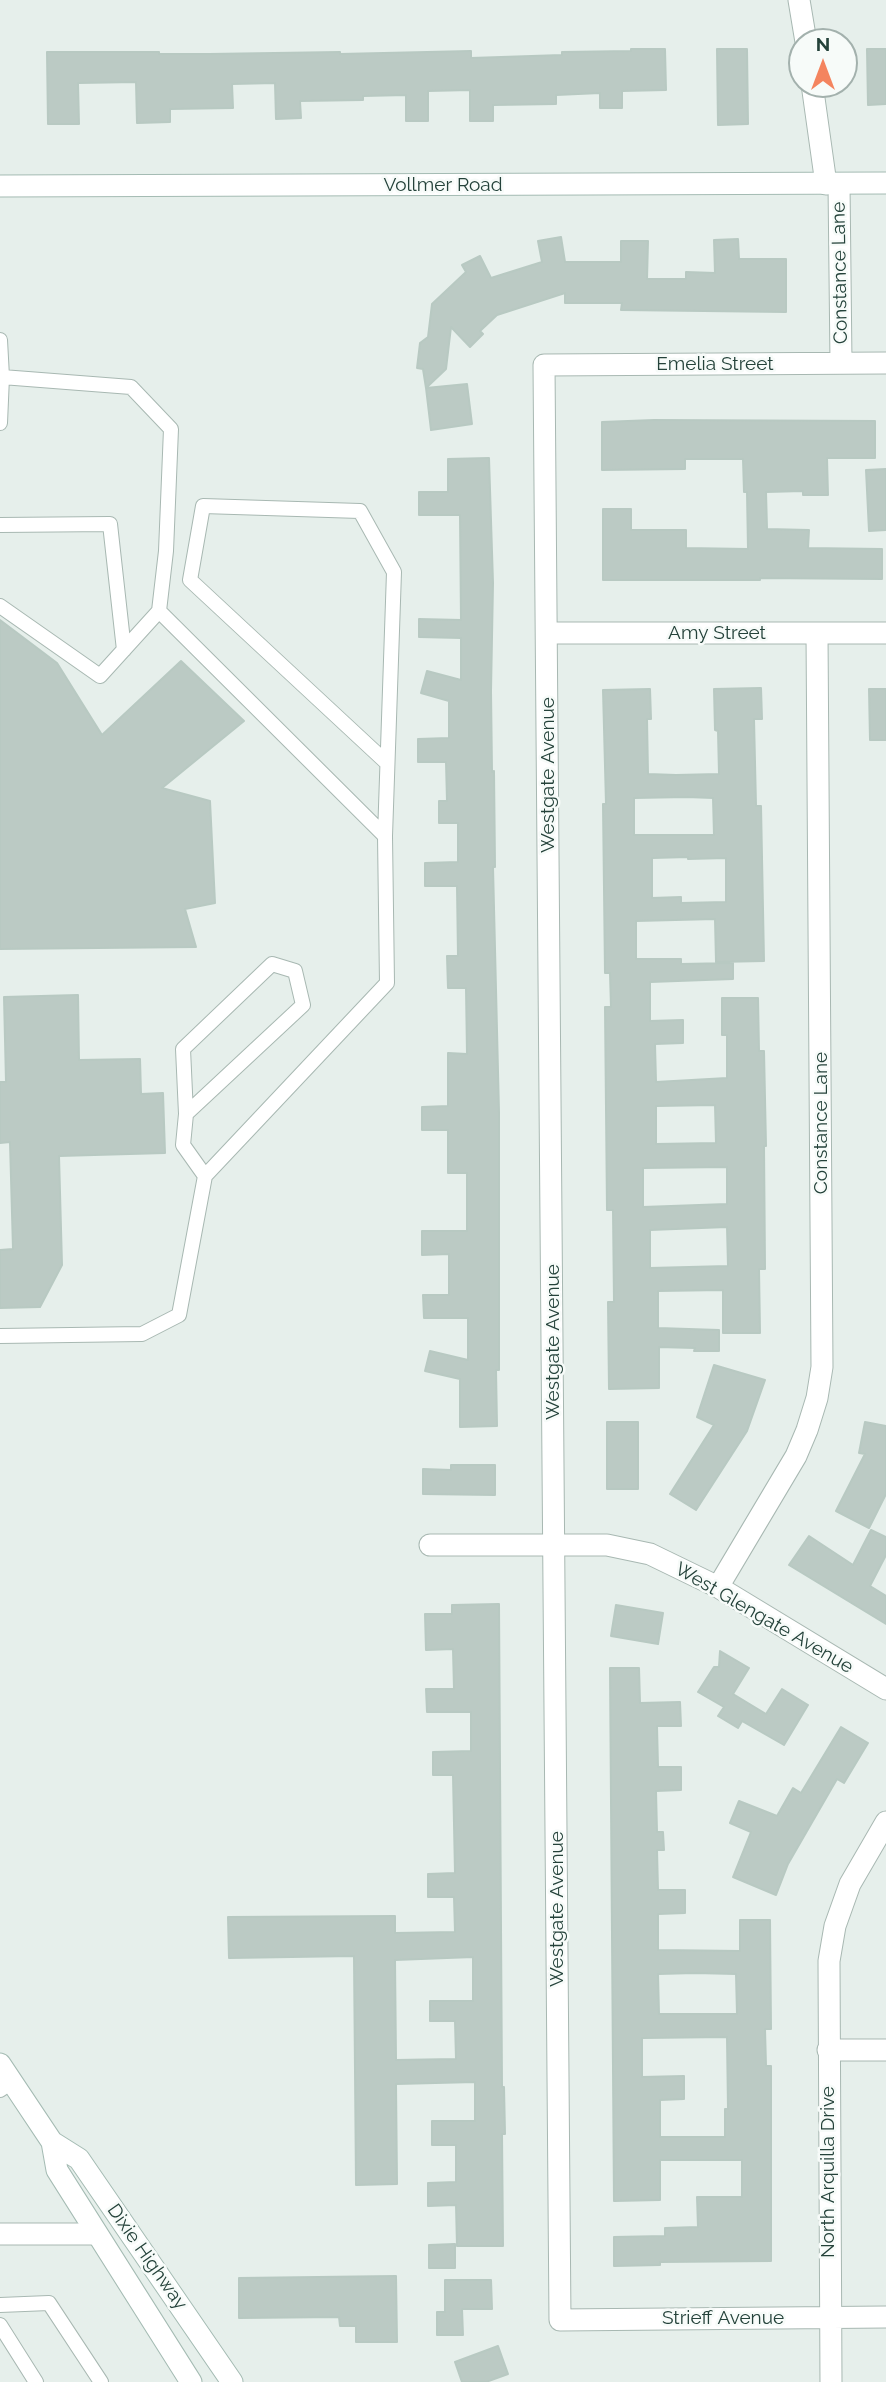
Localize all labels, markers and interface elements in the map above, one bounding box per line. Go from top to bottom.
north arrow [788,28,858,98]
text: N [816,33,830,55]
street label: Vollmer Road [384,174,502,196]
street label: Constance Lane [827,202,853,344]
street label: Emelia Street [656,353,774,375]
street label: Amy Street [668,622,766,644]
street label: Westgate Avenue [537,697,559,853]
street label: Constance Lane [810,1052,832,1194]
street label: Westgate Avenue [542,1264,564,1420]
street label: West Glengate Avenue [671,1558,857,1678]
street label: Westgate Avenue [546,1831,568,1987]
street label: North Arquilla Drive [817,2086,839,2258]
street label: Dixie Highway [102,2200,192,2314]
street label: Strieff Avenue [662,2307,784,2329]

